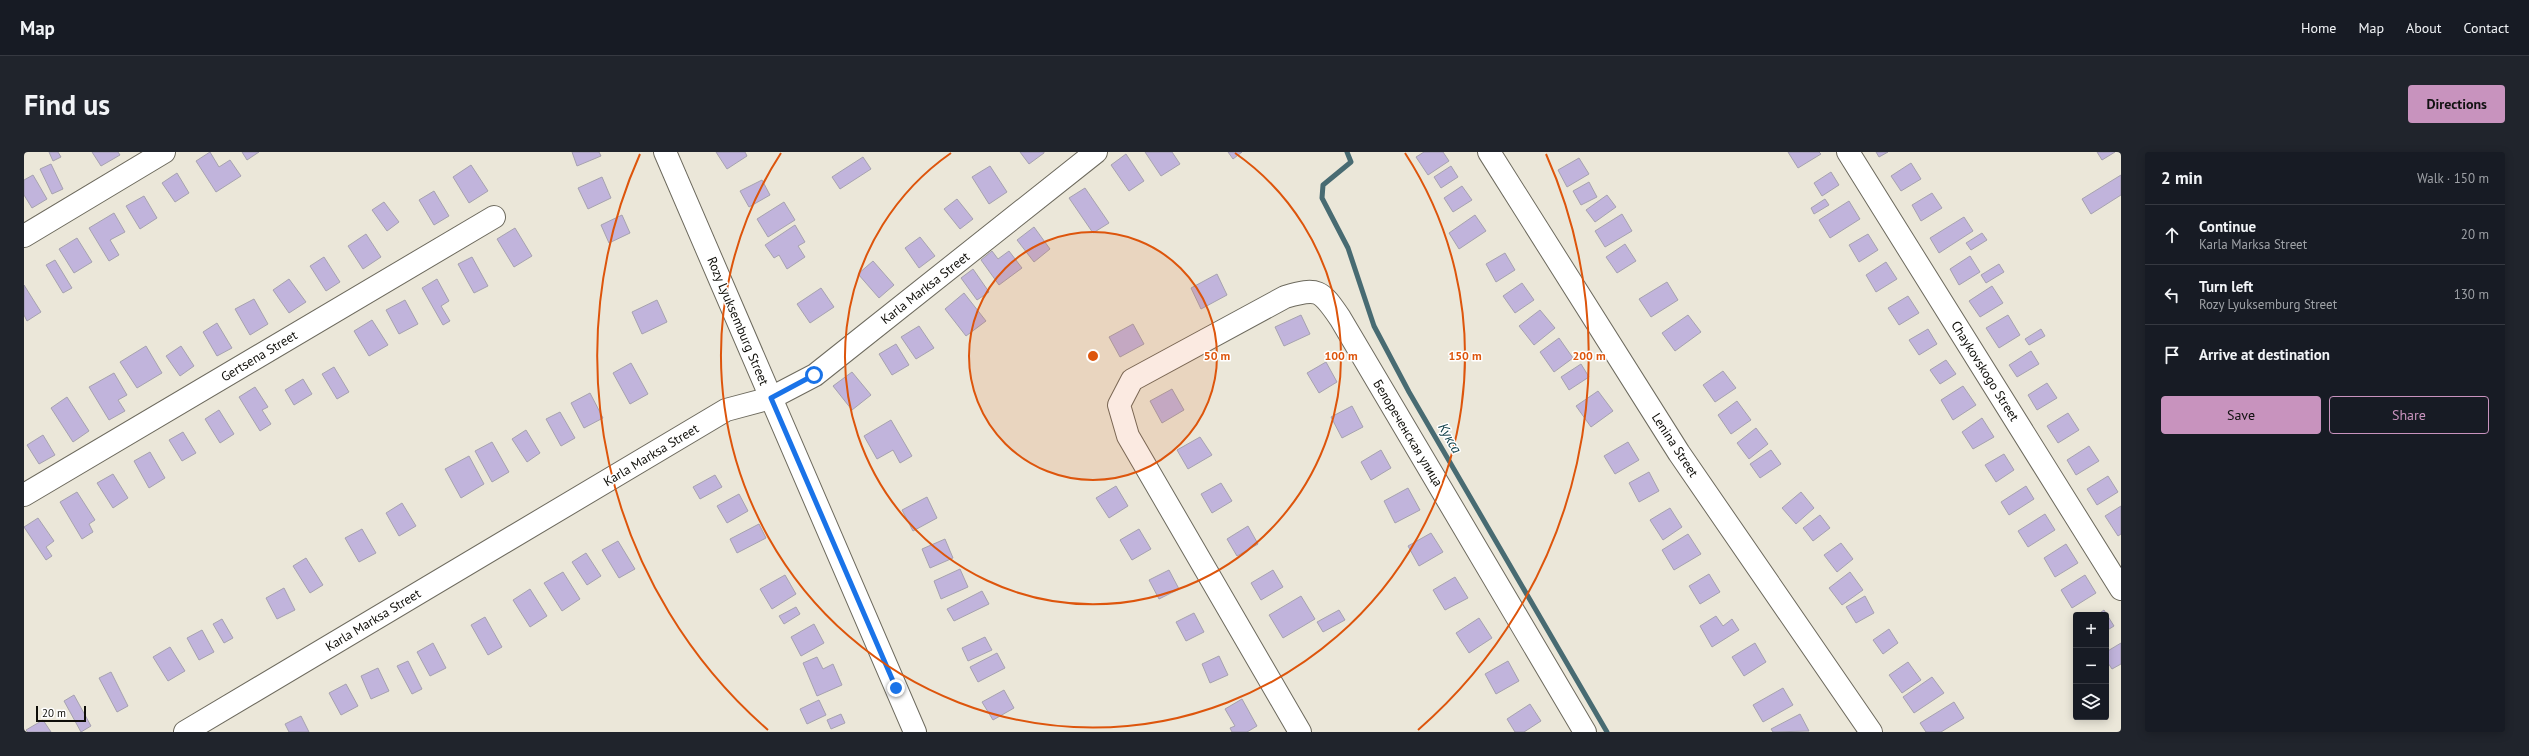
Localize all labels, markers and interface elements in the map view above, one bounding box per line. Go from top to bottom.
text: Map [20,16,55,40]
text: Home [2301,19,2336,37]
text: Map [2358,19,2384,37]
text: About [2406,19,2442,37]
text: Contact [2464,19,2509,37]
button: Directions [2408,85,2505,123]
text: Find us [24,86,110,123]
text: 2 min [2161,167,2202,189]
text: Walk · 150 m [2417,170,2489,187]
text: Continue [2199,217,2256,236]
icon: ahead [2161,224,2183,246]
text: 20 m [2461,226,2489,243]
text: Karla Marksa Street [2199,236,2307,253]
street label: Karla Marksa Street [877,248,973,328]
street label: Rozy Lyuksemburg Street [703,254,773,388]
text: Turn left [2199,277,2253,296]
icon: left [2161,284,2183,306]
text: 130 m [2454,286,2489,303]
text: Rozy Lyuksemburg Street [2199,296,2337,313]
street label: Chaykovskogo Street [1947,318,2023,425]
street label: Gertsena Street [218,326,301,385]
icon: arrive [2161,344,2183,366]
text: Arrive at destination [2199,345,2330,364]
text: 50 m [1204,348,1230,363]
text: 100 m [1324,348,1358,363]
text: 150 m [1448,348,1482,363]
text: 200 m [1572,348,1606,363]
centre of rings [1086,349,1100,363]
route start [805,366,823,384]
street label: Белореченская улица [1369,376,1447,490]
button: Save [2161,396,2321,434]
button: Share [2329,396,2489,434]
street label: Lenina Street [1648,410,1702,481]
street label: Karla Marksa Street [600,420,702,490]
water label: Кукса [1434,420,1466,457]
street label: Karla Marksa Street [322,585,424,655]
map controls [2073,612,2109,720]
button: + [2073,612,2109,648]
button: − [2073,648,2109,684]
route end [887,679,905,697]
button: layers [2073,684,2109,720]
scale bar [36,704,86,723]
text: 20 m [42,706,66,720]

